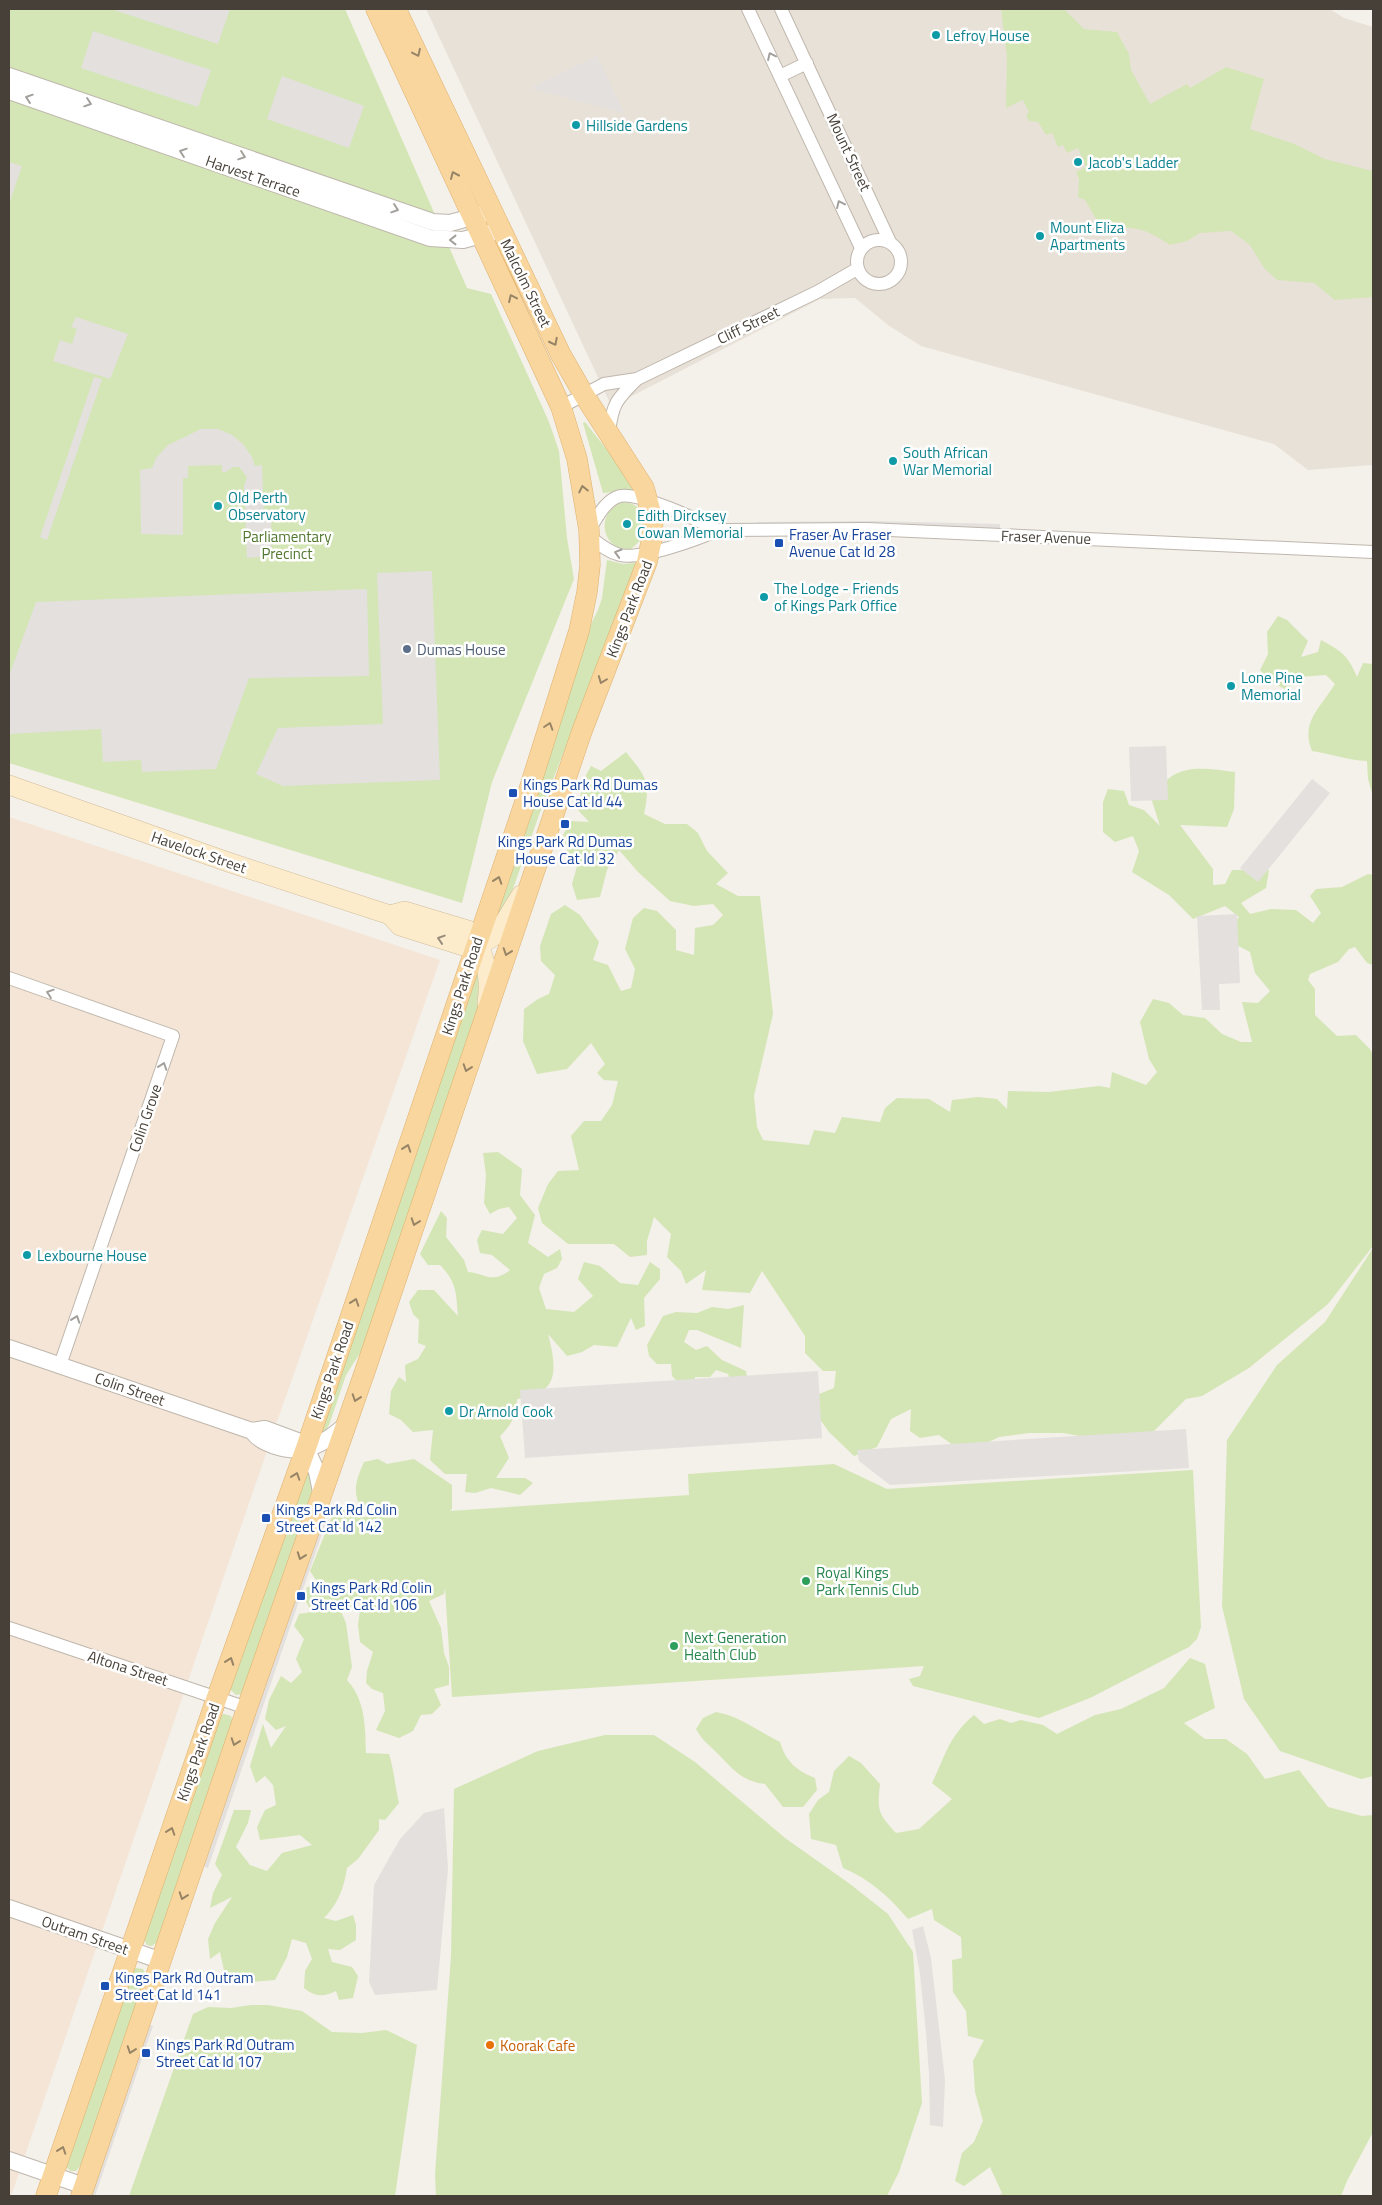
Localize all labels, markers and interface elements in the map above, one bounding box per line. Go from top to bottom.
place label: Lefroy House [946,24,1030,47]
marker: Lefroy House [930,29,942,41]
one-way arrow [411,48,421,57]
one-way arrow [767,53,777,62]
one-way arrow [26,94,34,104]
one-way arrow [83,98,92,108]
street label: Mount Street [821,109,877,195]
place label: Hillside Gardens [586,114,688,137]
marker: Hillside Gardens [570,119,582,131]
one-way arrow [179,147,188,157]
street label: Harvest Terrace [202,149,304,203]
one-way arrow [237,151,245,161]
place label: Jacob's Ladder [1088,151,1179,174]
marker: Jacob's Ladder [1072,156,1084,168]
one-way arrow [450,171,461,180]
one-way arrow [836,200,846,209]
one-way arrow [391,203,399,213]
place label: Mount Eliza Apartments [1050,216,1125,256]
marker: Mount Eliza Apartments [1034,230,1046,242]
one-way arrow [449,235,456,245]
street label: Malcolm Street [495,235,558,332]
one-way arrow [508,294,518,303]
street label: Cliff Street [713,300,784,350]
one-way arrow [548,336,558,345]
place label: South African War Memorial [903,441,992,481]
marker: South African War Memorial [887,455,899,467]
one-way arrow [579,484,589,493]
place label: Old Perth Observatory [228,486,306,526]
marker: Old Perth Observatory [212,500,224,512]
place label: Edith Dircksey Cowan Memorial [637,504,743,544]
marker: Edith Dircksey Cowan Memorial [621,518,633,530]
place label: Fraser Av Fraser Avenue Cat Id 28 [789,523,895,563]
street label: Fraser Avenue [1001,524,1091,550]
park label: Parliamentary Precinct [242,525,332,565]
marker: Fraser Av Fraser Avenue Cat Id 28 [773,537,785,549]
one-way arrow [614,549,622,559]
street label: Kings Park Road [600,557,658,661]
place label: The Lodge - Friends of Kings Park Office [774,577,899,617]
marker: The Lodge - Friends of Kings Park Office [758,591,770,603]
place label: Dumas House [417,638,505,661]
marker: Dumas House [401,643,413,655]
place label: Lone Pine Memorial [1241,666,1303,706]
one-way arrow [598,675,608,684]
marker: Lone Pine Memorial [1225,680,1237,692]
one-way arrow [543,722,553,731]
place label: Kings Park Rd Dumas House Cat Id 44 [523,773,658,813]
marker: Kings Park Rd Dumas House Cat Id 44 [507,787,519,799]
marker: Kings Park Rd Dumas House Cat Id 32 [559,818,571,830]
street label: Havelock Street [148,825,250,879]
place label: Kings Park Rd Dumas House Cat Id 32 [498,830,632,870]
one-way arrow [492,876,502,885]
street label: Kings Park Road [435,934,489,1038]
one-way arrow [438,935,446,945]
one-way arrow [502,948,512,956]
one-way arrow [47,989,55,999]
one-way arrow [157,1062,167,1071]
one-way arrow [463,1063,473,1072]
street label: Colin Grove [123,1081,167,1155]
one-way arrow [401,1145,411,1153]
one-way arrow [411,1218,421,1226]
place label: Lexbourne House [37,1244,147,1267]
marker: Lexbourne House [21,1249,33,1261]
one-way arrow [349,1299,359,1307]
one-way arrow [70,1315,80,1324]
street label: Kings Park Road [304,1318,360,1422]
street label: Colin Street [92,1366,169,1412]
one-way arrow [352,1393,362,1401]
place label: Dr Arnold Cook [459,1400,553,1423]
marker: Dr Arnold Cook [443,1405,455,1417]
one-way arrow [290,1473,300,1481]
place label: Kings Park Rd Colin Street Cat Id 142 [276,1498,397,1538]
marker: Kings Park Rd Colin Street Cat Id 142 [260,1512,272,1524]
one-way arrow [297,1551,307,1560]
place label: Royal Kings Park Tennis Club [816,1561,919,1601]
marker: Royal Kings Park Tennis Club [800,1575,812,1587]
place label: Kings Park Rd Colin Street Cat Id 106 [311,1576,432,1616]
marker: Kings Park Rd Colin Street Cat Id 106 [295,1590,307,1602]
place label: Next Generation Health Club [684,1626,787,1666]
marker: Next Generation Health Club [668,1640,680,1652]
street label: Altona Street [85,1644,172,1692]
one-way arrow [224,1657,234,1665]
street label: Kings Park Road [170,1700,226,1804]
one-way arrow [231,1738,241,1746]
one-way arrow [165,1827,175,1835]
one-way arrow [179,1892,189,1900]
street label: Outram Street [39,1909,132,1961]
place label: Kings Park Rd Outram Street Cat Id 141 [115,1966,254,2006]
marker: Kings Park Rd Outram Street Cat Id 141 [99,1980,111,1992]
place label: Kings Park Rd Outram Street Cat Id 107 [156,2033,295,2073]
place label: Koorak Cafe [500,2034,575,2057]
marker: Koorak Cafe [484,2039,496,2051]
one-way arrow [127,2045,137,2054]
marker: Kings Park Rd Outram Street Cat Id 107 [140,2047,152,2059]
one-way arrow [56,2146,66,2155]

